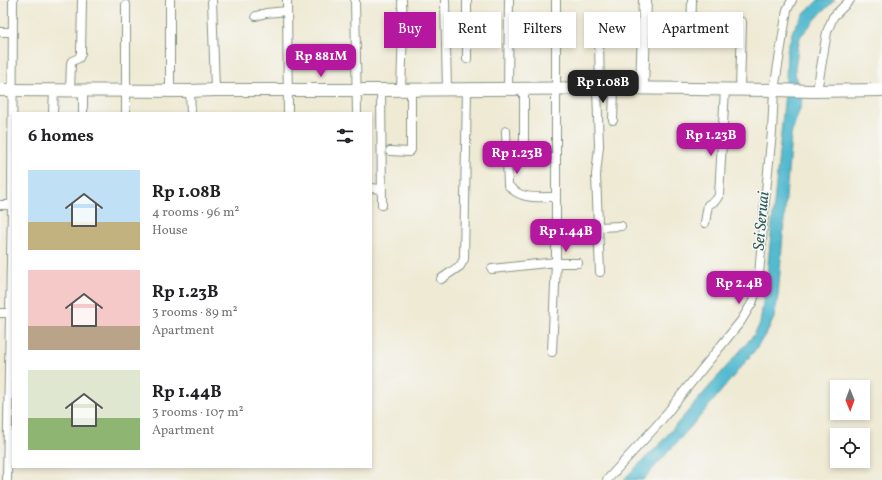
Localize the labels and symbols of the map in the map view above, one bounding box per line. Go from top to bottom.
pin: Rp 881M [284,44,358,78]
pin: Rp 1.08B [562,70,644,104]
pin: Rp 1.23B [670,123,752,157]
pin: Rp 1.23B [476,141,558,175]
water label: Sei Seruai [748,190,776,251]
pin: Rp 1.44B [525,219,607,253]
pin: Rp 2.4B [702,271,776,305]
north arrow [830,380,870,420]

